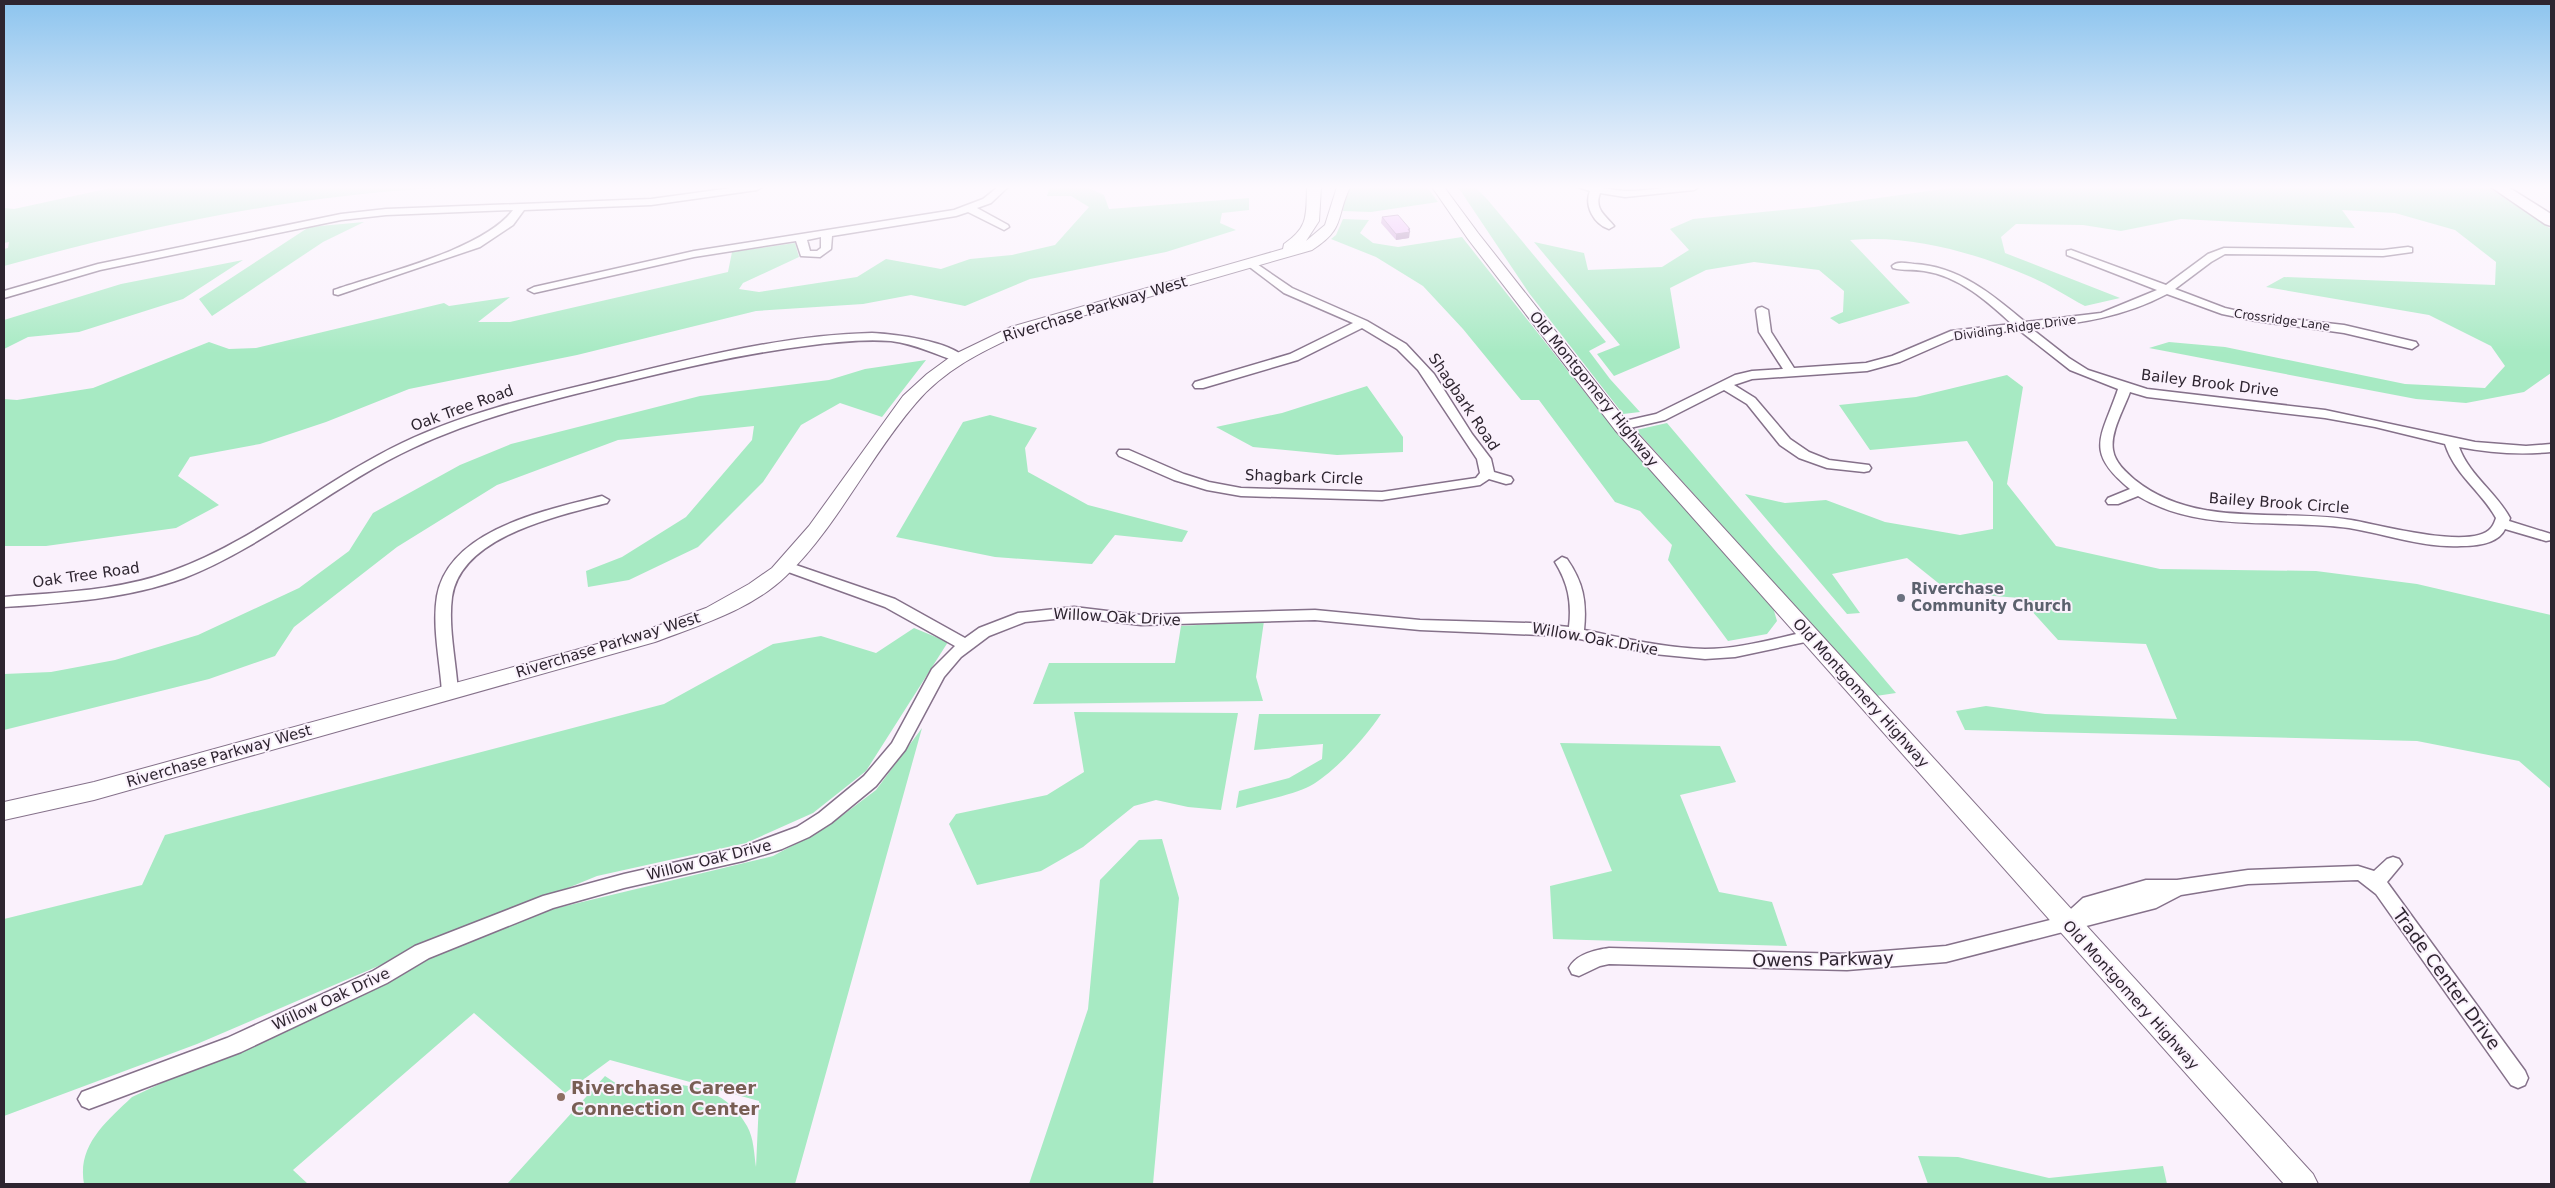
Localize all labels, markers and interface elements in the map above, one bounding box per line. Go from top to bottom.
street label: Riverchase Parkway West [1001,272,1189,346]
street label: Crossridge Lane [2233,306,2331,334]
street label: Old Montgomery Highway [1526,308,1662,471]
street label: Dividing Ridge Drive [1953,313,2077,343]
street label: Shagbark Road [1425,350,1503,454]
street label: Bailey Brook Drive [2140,366,2280,400]
street label: Oak Tree Road [408,381,516,435]
street label: Shagbark Circle [1245,466,1363,488]
street label: Bailey Brook Circle [2208,489,2350,517]
street label: Oak Tree Road [31,559,141,591]
place label: Riverchase Community Church [1911,580,2072,615]
marker: Riverchase Community Church [1895,592,1907,604]
street label: Willow Oak Drive [1053,605,1181,629]
street label: Riverchase Parkway West [514,608,702,682]
street label: Old Montgomery Highway [1789,615,1933,772]
street label: Willow Oak Drive [1531,619,1659,659]
street label: Riverchase Parkway West [124,721,314,791]
street label: Willow Oak Drive [645,836,773,884]
street label: Trade Center Drive [2388,904,2505,1054]
street label: Old Montgomery Highway [2059,917,2203,1074]
street label: Owens Parkway [1752,947,1894,971]
street label: Willow Oak Drive [269,964,393,1034]
place label: Riverchase Career Connection Center [571,1077,759,1119]
marker: Riverchase Career Connection Center [555,1091,567,1103]

